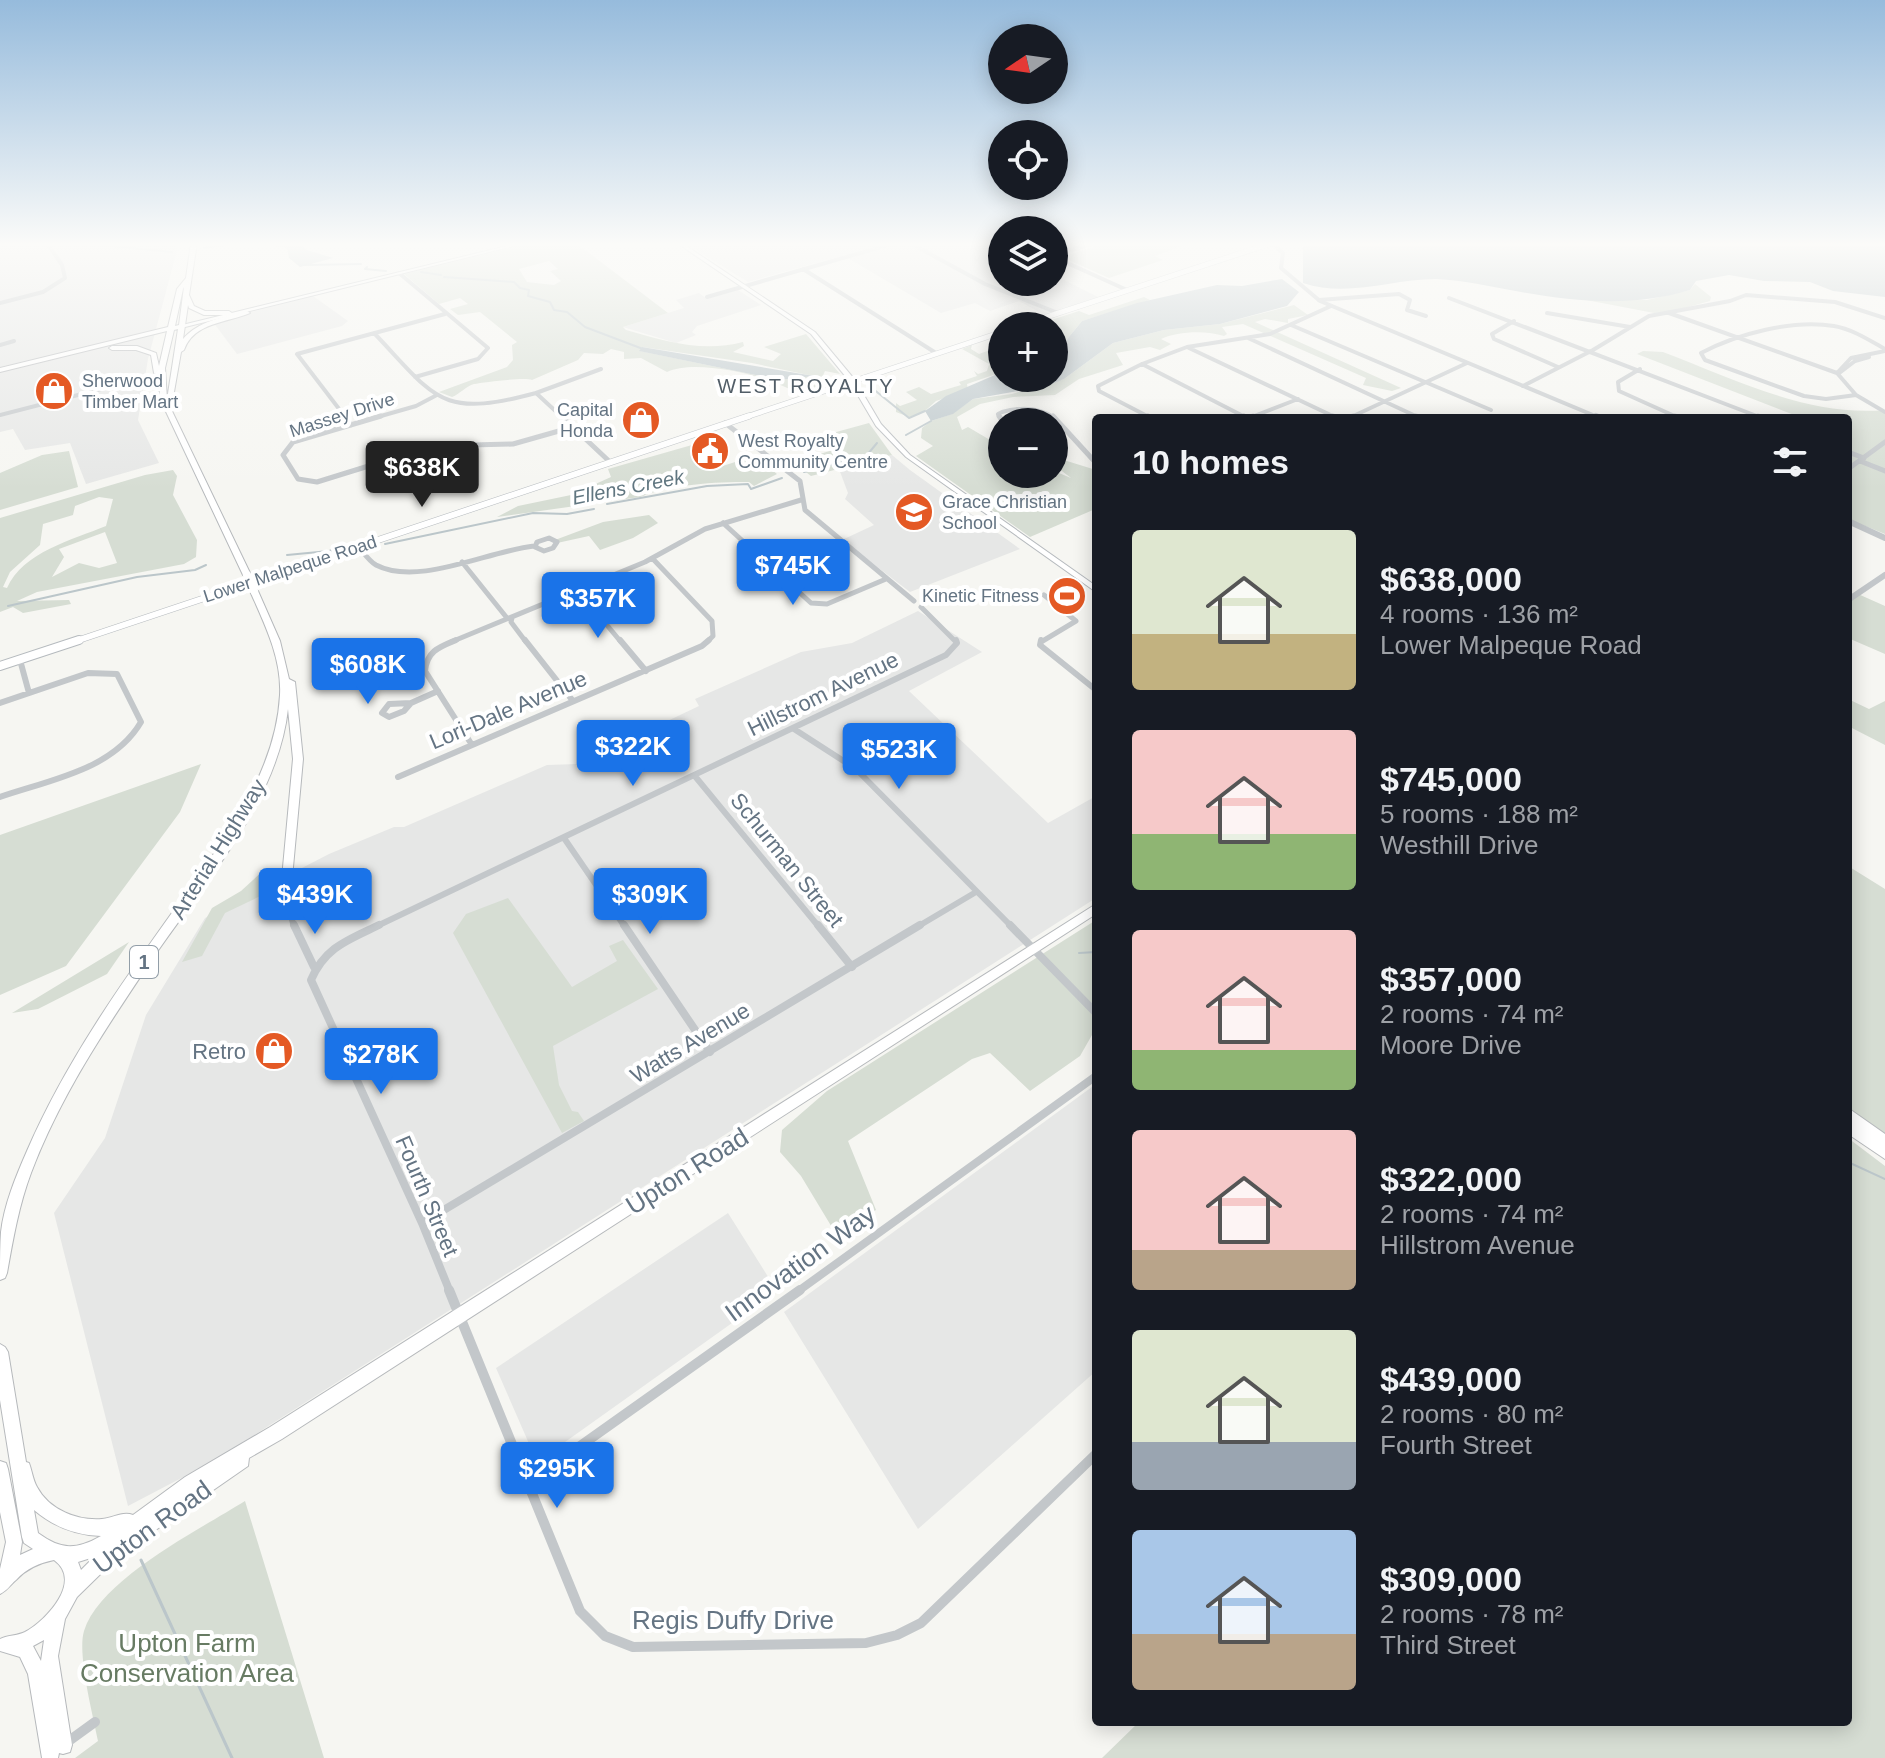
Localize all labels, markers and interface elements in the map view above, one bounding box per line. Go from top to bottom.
north arrow [988,24,1068,104]
map controls [988,24,1068,488]
button: locate [988,120,1068,200]
button: layers [988,216,1068,296]
button: + [988,312,1068,392]
shop icon: Sherwood Timber Mart [33,370,75,412]
place label: Sherwood Timber Mart [82,371,178,412]
district label: WEST ROYALTY [717,375,895,397]
street label: Massey Drive [287,389,397,441]
shop icon: Capital Honda [620,399,662,441]
place label: Capital Honda [557,400,614,441]
button: − [988,408,1068,488]
public building icon: West Royalty Community Centre [689,430,731,472]
place label: West Royalty Community Centre [738,431,888,472]
icon: filters [1768,440,1812,484]
pin: $638K [366,441,478,509]
text: 10 homes [1132,443,1289,481]
text: $638K [384,452,460,482]
water label: Ellens Creek [570,465,687,509]
school or university icon: Grace Christian School [893,491,935,533]
place label: Grace Christian School [942,492,1067,533]
street label: Lower Malpeque Road [201,532,379,606]
pin: $745K [737,539,849,607]
text: $745K [755,550,831,580]
text: $638,000 [1380,560,1522,598]
icon: home [1196,562,1292,658]
pin: $357K [542,572,654,640]
sports icon: Kinetic Fitness [1046,575,1088,617]
text: $357K [560,583,636,613]
place label: Kinetic Fitness [922,586,1039,606]
text: 4 rooms · 136 m² [1380,599,1578,629]
text: Lower Malpeque Road [1380,630,1642,660]
pin: $608K [312,638,424,706]
street label: Hillstrom Avenue [744,647,902,741]
text: $608K [330,649,406,679]
street label: Lori-Dale Avenue [426,666,590,754]
pin: $322K [577,720,689,788]
pin: $523K [843,723,955,791]
text: $322K [595,731,671,761]
text: $523K [861,734,937,764]
text: $745,000 [1380,760,1522,798]
icon: home [1196,762,1292,858]
street label: Arterial Highway [165,774,271,924]
street label: Schurman Street [725,788,849,932]
text: 5 rooms · 188 m² [1380,799,1578,829]
text: Westhill Drive [1380,830,1538,860]
pin: $439K [259,868,371,936]
pin: $309K [594,868,706,936]
text: $439K [277,879,353,909]
text: $309K [612,879,688,909]
road number: 1 [130,946,158,978]
text: $357,000 [1380,960,1522,998]
icon: home [1196,962,1292,1058]
street label: Watts Avenue [626,998,754,1088]
text: 2 rooms · 74 m² [1380,999,1564,1029]
pin: $278K [325,1028,437,1096]
shop icon: Retro [253,1030,295,1072]
text: Moore Drive [1380,1030,1522,1060]
place label: Retro [192,1039,246,1064]
text: $278K [343,1039,419,1069]
street label: Upton Road [620,1122,754,1220]
street label: Fourth Street [390,1132,464,1260]
text: $322,000 [1380,1160,1522,1198]
icon: home [1196,1162,1292,1258]
street label: Innovation Way [719,1198,881,1328]
text: 2 rooms · 74 m² [1380,1199,1564,1229]
text: Hillstrom Avenue [1380,1230,1575,1260]
text: $439,000 [1380,1360,1522,1398]
icon: home [1196,1362,1292,1458]
text: 2 rooms · 80 m² [1380,1399,1564,1429]
text: Fourth Street [1380,1430,1532,1460]
pin: $295K [501,1442,613,1510]
text: $295K [519,1453,595,1483]
street label: Upton Road [87,1474,217,1580]
text: $309,000 [1380,1560,1522,1598]
icon: home [1196,1562,1292,1658]
text: 2 rooms · 78 m² [1380,1599,1564,1629]
street label: Regis Duffy Drive [632,1605,834,1635]
park label: Upton Farm Conservation Area [80,1628,294,1688]
text: Third Street [1380,1630,1516,1660]

